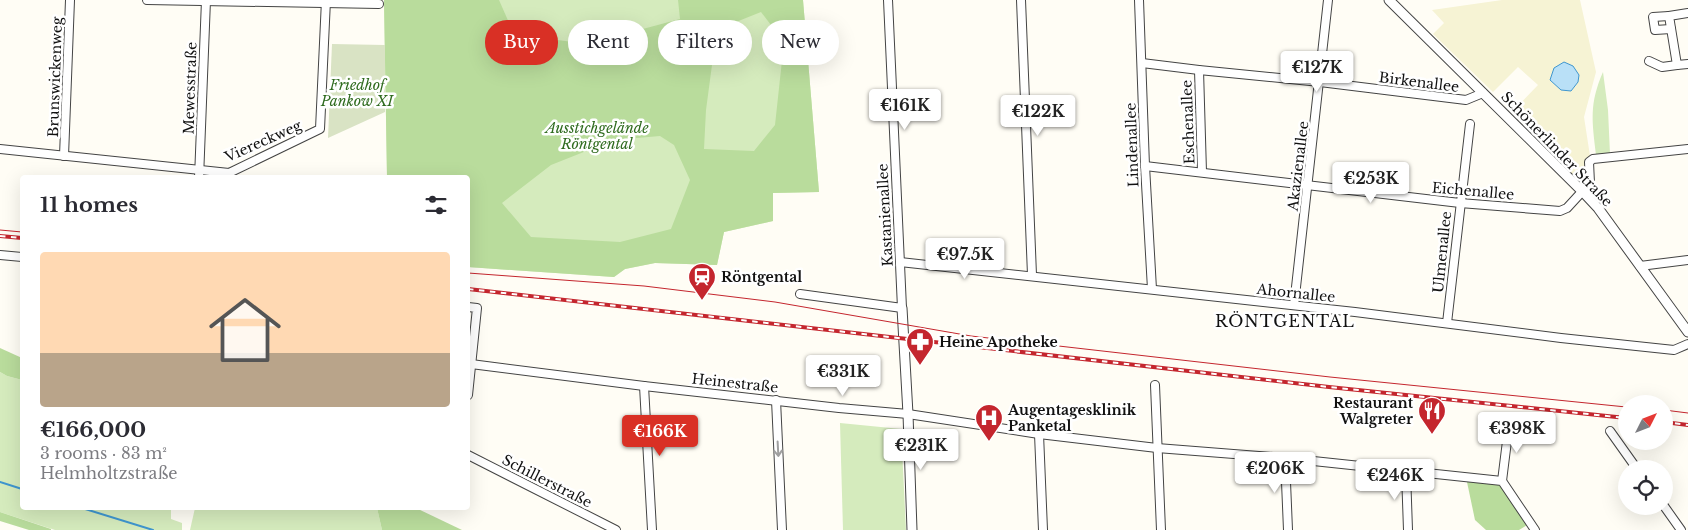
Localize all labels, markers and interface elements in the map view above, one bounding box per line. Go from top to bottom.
street label: Brunswickenweg [44,16,66,138]
chip: Buy [485,20,558,65]
chip: Rent [568,20,648,65]
chip: Filters [658,20,752,65]
chip: New [762,20,839,65]
street label: Mewesstraße [179,41,201,135]
pin: €127K [1282,51,1352,93]
text: €127K [1291,57,1343,77]
street label: Birkenallee [1378,68,1460,96]
park label: Friedhof Pankow XI [320,76,394,110]
street label: Eschenallee [1178,80,1198,164]
pin: €161K [870,88,940,131]
street label: Schönerlinder Straße [1497,88,1617,210]
pin: €122K [1003,94,1073,137]
text: €161K [880,95,930,115]
text: €122K [1011,101,1065,121]
street label: Lindenallee [1122,102,1142,188]
street label: Viereckweg [221,116,305,166]
park label: Ausstichgelände Röntgental [543,119,649,153]
street label: Akazienallee [1283,120,1312,213]
pin: €253K [1336,162,1406,204]
street label: Kastanienallee [873,163,897,267]
text: €253K [1343,168,1399,188]
street label: Eichenallee [1431,178,1515,204]
icon: filters [422,191,450,219]
text: 11 homes [40,192,138,218]
street label: Ulmenallee [1429,210,1455,294]
pin: €97.5K [924,238,1006,280]
text: €97.5K [936,244,994,264]
station icon: Röntgental [687,262,717,301]
place label: Röntgental [721,268,802,286]
street label: Ahornallee [1255,280,1336,306]
icon: home [200,285,290,375]
district label: RÖNTGENTAL [1215,311,1355,331]
pharmacy icon: Heine Apotheke [905,327,935,366]
place label: Heine Apotheke [939,333,1058,351]
pin: €331K [808,354,878,397]
text: €331K [817,361,869,381]
street label: Heinestraße [691,370,779,396]
place label: Restaurant Walgreter [1333,394,1414,428]
north arrow [1618,395,1672,450]
map controls [1618,395,1673,515]
restaurant icon: Restaurant Walgreter [1417,396,1447,435]
place label: Augentagesklinik Panketal [1007,401,1137,435]
hospital icon: Augentagesklinik Panketal [974,403,1004,442]
pin: €398K [1482,412,1552,454]
pin: €166K [625,414,695,457]
text: €166,000 [40,417,146,443]
text: €398K [1489,418,1545,438]
text: €166K [633,421,687,441]
pin: €231K [886,428,956,471]
text: €231K [895,435,947,455]
one-way arrow [774,440,783,456]
text: 3 rooms · 83 m² [40,443,167,463]
street label: Schillerstraße [499,451,595,511]
pin: €206K [1240,452,1310,494]
text: €206K [1246,458,1304,478]
pin: €246K [1360,458,1430,501]
button: locate [1618,460,1673,515]
text: Helmholtzstraße [40,463,177,483]
text: €246K [1366,465,1424,485]

